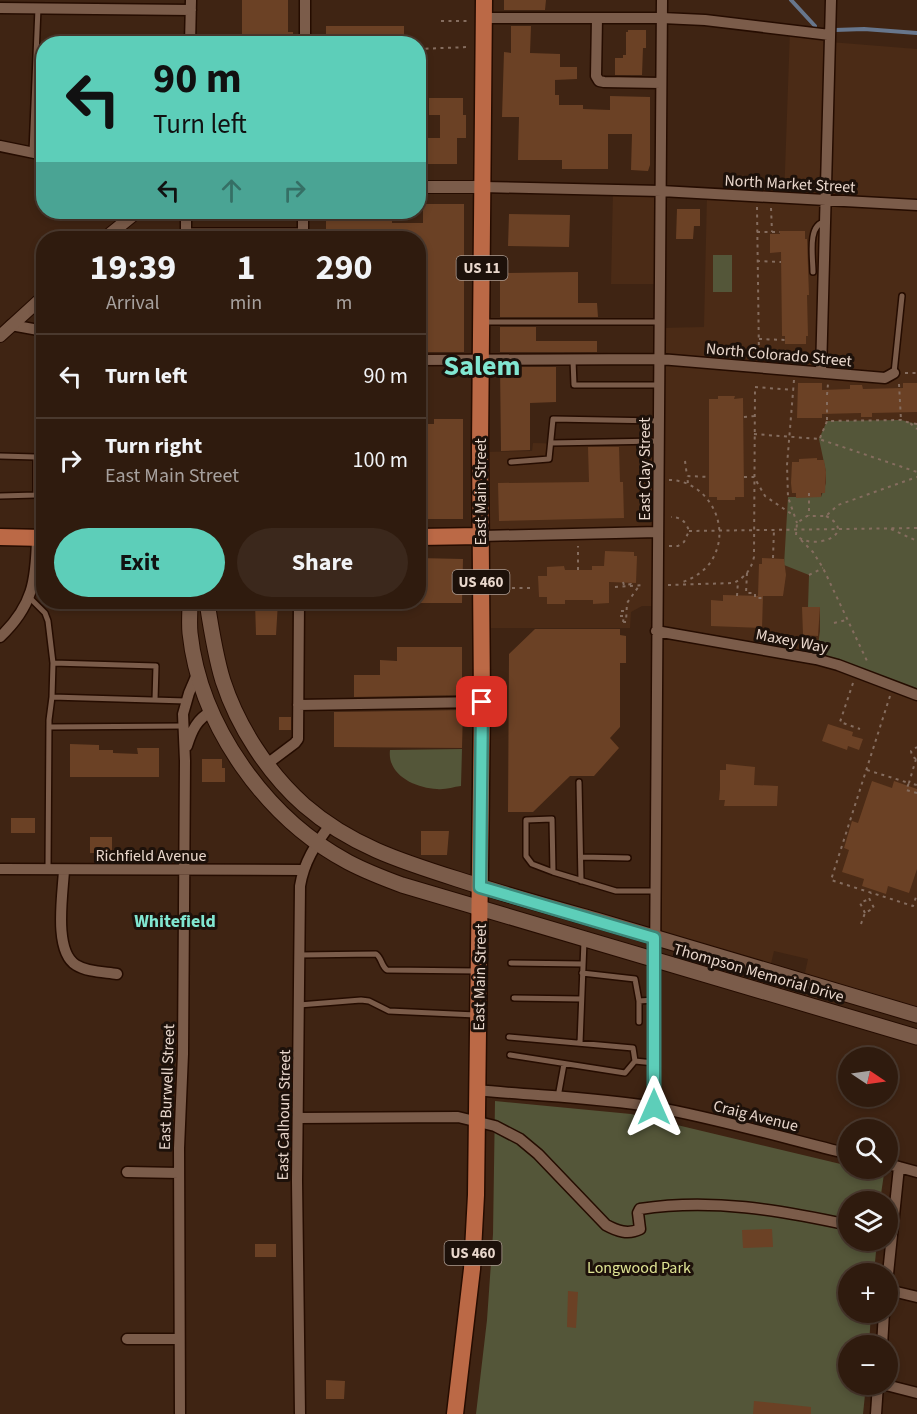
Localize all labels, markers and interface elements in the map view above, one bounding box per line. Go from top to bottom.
text: 90 m [153,49,242,109]
icon: left [54,60,132,138]
text: Turn left [153,105,247,144]
street label: North Market Street [724,170,857,198]
icon: left [152,174,185,207]
icon: ahead [215,174,248,207]
icon: right [278,174,311,207]
text: 19:39 [89,242,176,293]
text: 1 [236,242,255,293]
text: 290 [316,242,373,293]
road number: US 11 [456,256,508,280]
text: Arrival [106,289,160,317]
text: min [230,289,262,317]
text: m [336,289,352,317]
street label: North Colorado Street [705,338,853,372]
district label: Salem [444,346,520,386]
icon: left [54,360,87,393]
text: Turn left [105,360,187,392]
text: 90 m [363,360,408,392]
street label: East Clay Street [634,417,656,521]
text: Turn right [105,430,202,462]
street label: East Main Street [470,438,492,546]
icon: right [54,444,87,477]
text: 100 m [353,444,408,476]
text: East Main Street [105,462,239,490]
button: Exit [54,528,225,597]
button: Share [237,528,408,597]
road number: US 460 [452,570,510,594]
street label: Maxey Way [754,623,830,659]
pin [456,676,507,727]
icon: arrive [465,685,498,718]
street label: Richfield Avenue [95,845,207,867]
district label: Whitefield [134,909,216,934]
street label: East Main Street [468,923,492,1031]
street label: Thompson Memorial Drive [671,938,847,1008]
street label: East Burwell Street [154,1023,180,1151]
north arrow [838,1047,898,1107]
map controls [838,1047,898,1395]
street label: East Calhoun Street [272,1049,296,1181]
position arrow [622,1075,686,1139]
street label: Craig Avenue [711,1095,801,1137]
button: search [838,1119,898,1179]
button: layers [838,1191,898,1251]
road number: US 460 [444,1241,502,1265]
park label: Longwood Park [587,1257,691,1279]
button: + [838,1263,898,1323]
button: − [838,1335,898,1395]

